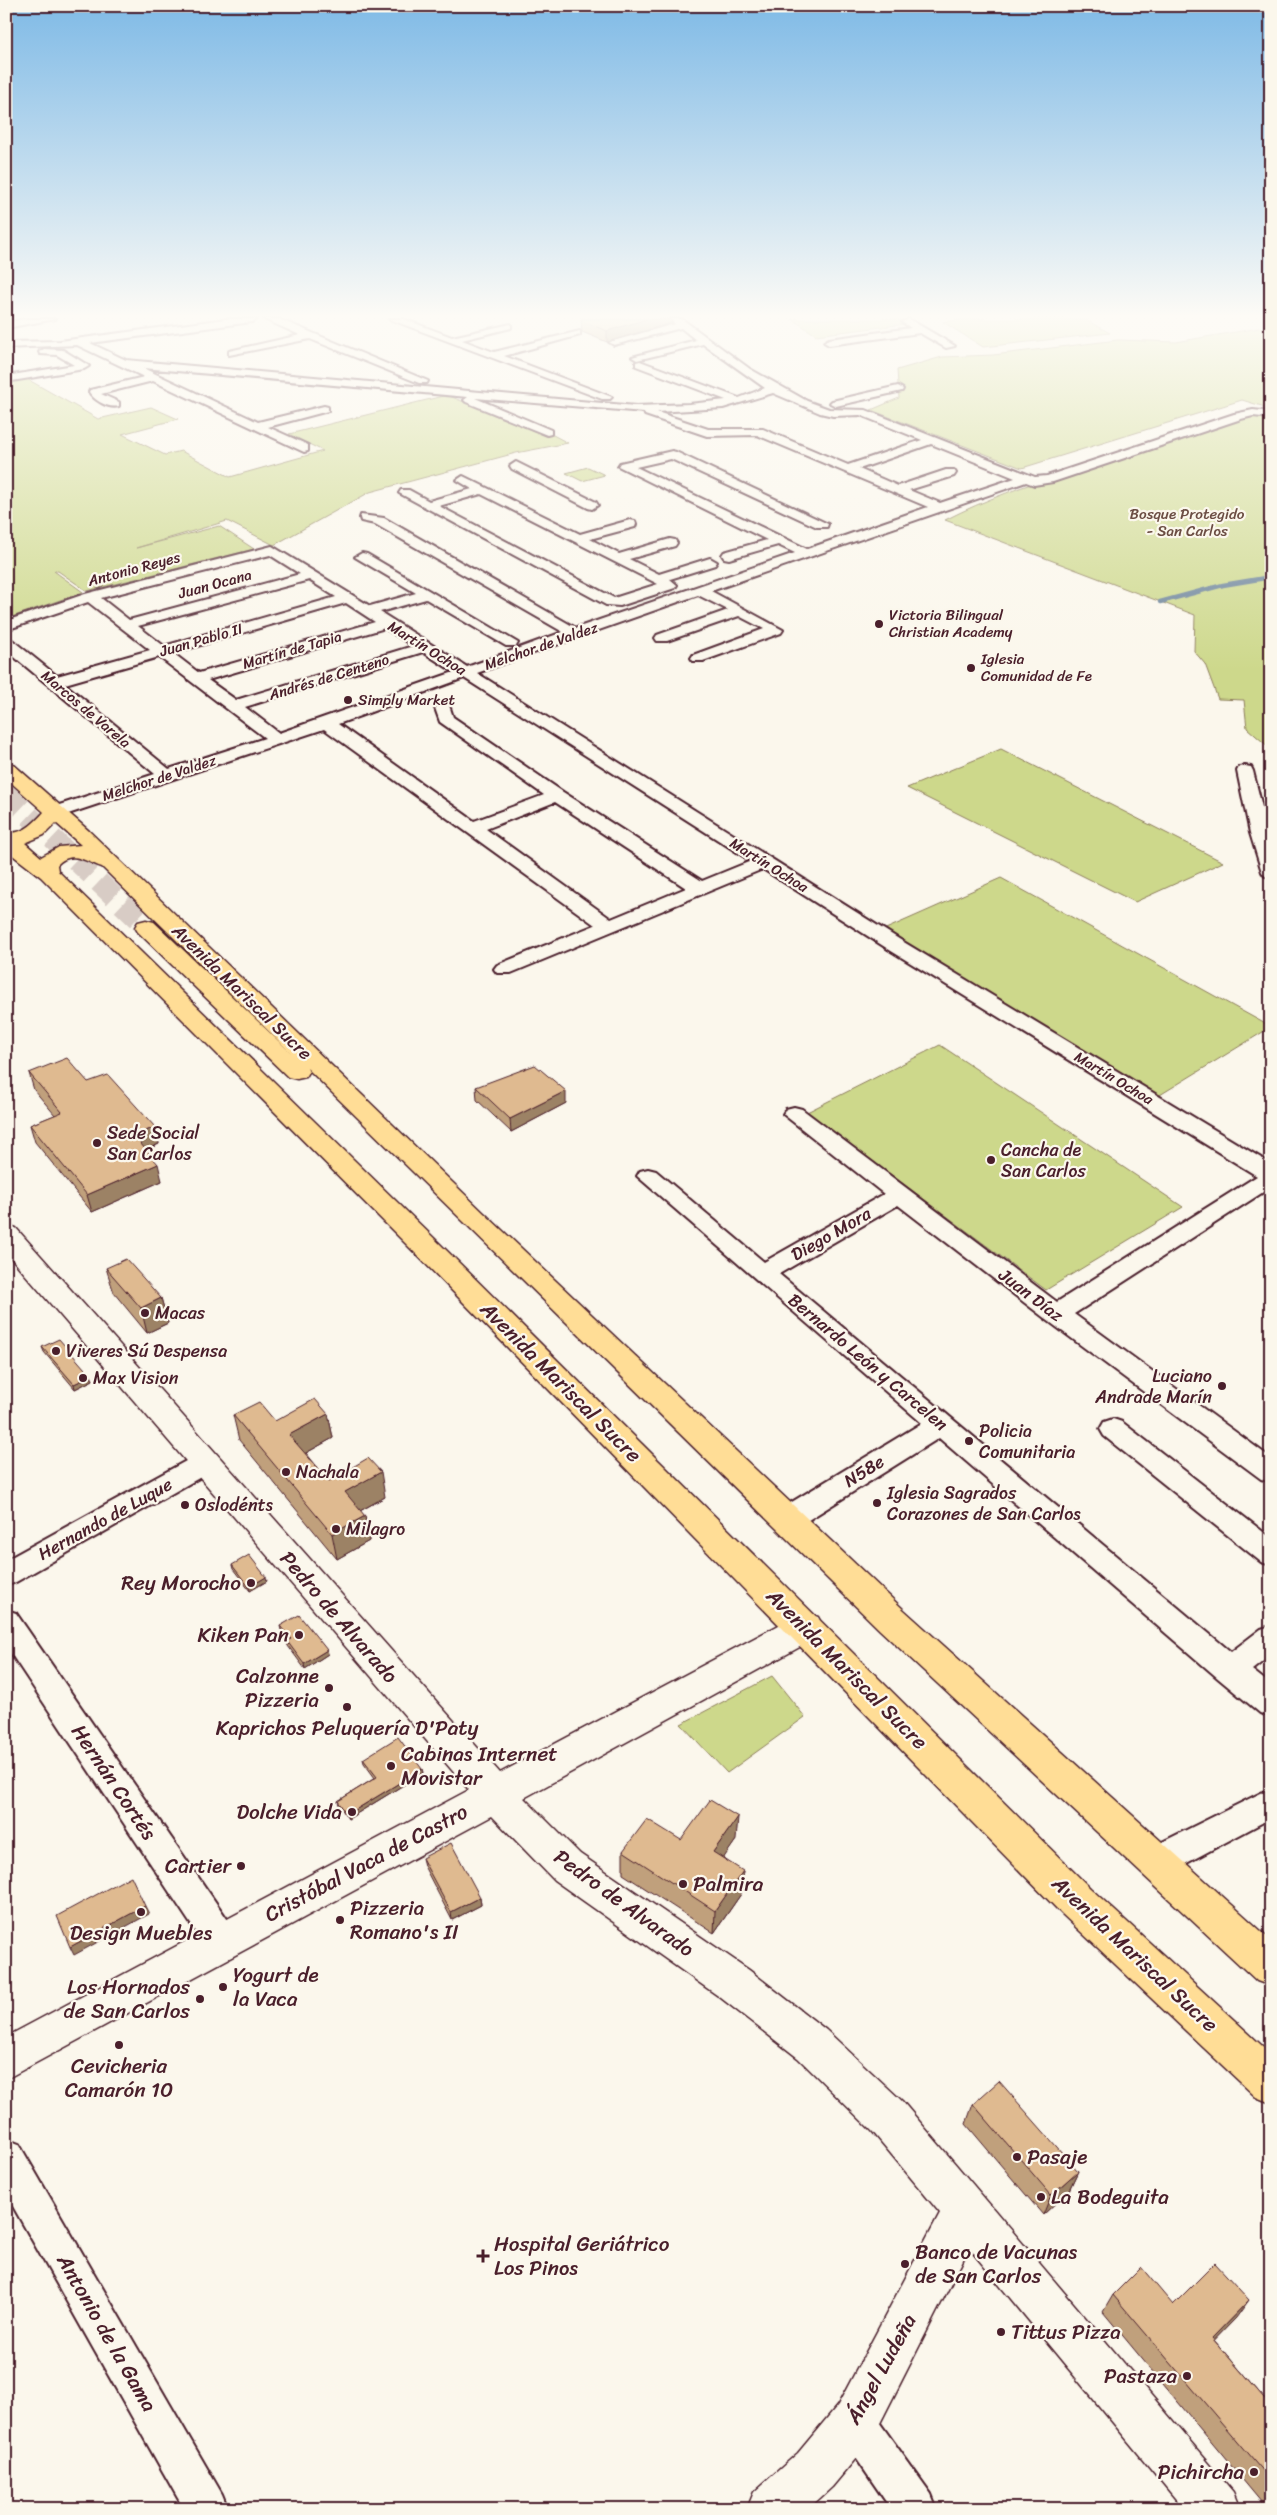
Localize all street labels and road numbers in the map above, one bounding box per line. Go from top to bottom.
street label: Antonio Reyes [84,544,183,594]
street label: Juan Ocana [174,562,255,607]
street label: Martín Ochoa [382,613,472,683]
street label: Melchor de Valdez [481,614,602,678]
street label: Juan Pablo II [155,616,246,665]
street label: Martín de Tapia [239,623,345,677]
street label: Andrés de Centeno [265,646,393,708]
street label: Marcos de Varela [35,663,137,755]
street label: Melchor de Valdez [99,747,220,809]
street label: Martín Ochoa [724,830,814,900]
street label: Avenida Mariscal Sucre [163,915,320,1068]
street label: Martín Ochoa [1069,1044,1159,1112]
street label: Diego Mora [785,1198,878,1270]
street label: Juan Díaz [991,1259,1071,1331]
street label: Bernardo León y Carcelen [781,1285,956,1439]
street label: Avenida Mariscal Sucre [470,1291,651,1472]
street label: N58e [837,1446,891,1496]
street label: Hernando de Luque [32,1469,178,1569]
street label: Pedro de Alvarado [270,1542,408,1692]
street label: Avenida Mariscal Sucre [756,1578,937,1759]
street label: Hernán Cortés [61,1716,167,1848]
street label: Cristóbal Vaca de Castro [257,1793,475,1933]
street label: Pedro de Alvarado [545,1839,703,1967]
street label: Avenida Mariscal Sucre [1042,1865,1227,2042]
street label: Antonio de la Gama [46,2246,168,2420]
street label: Ángel Ludeña [834,2306,927,2432]

